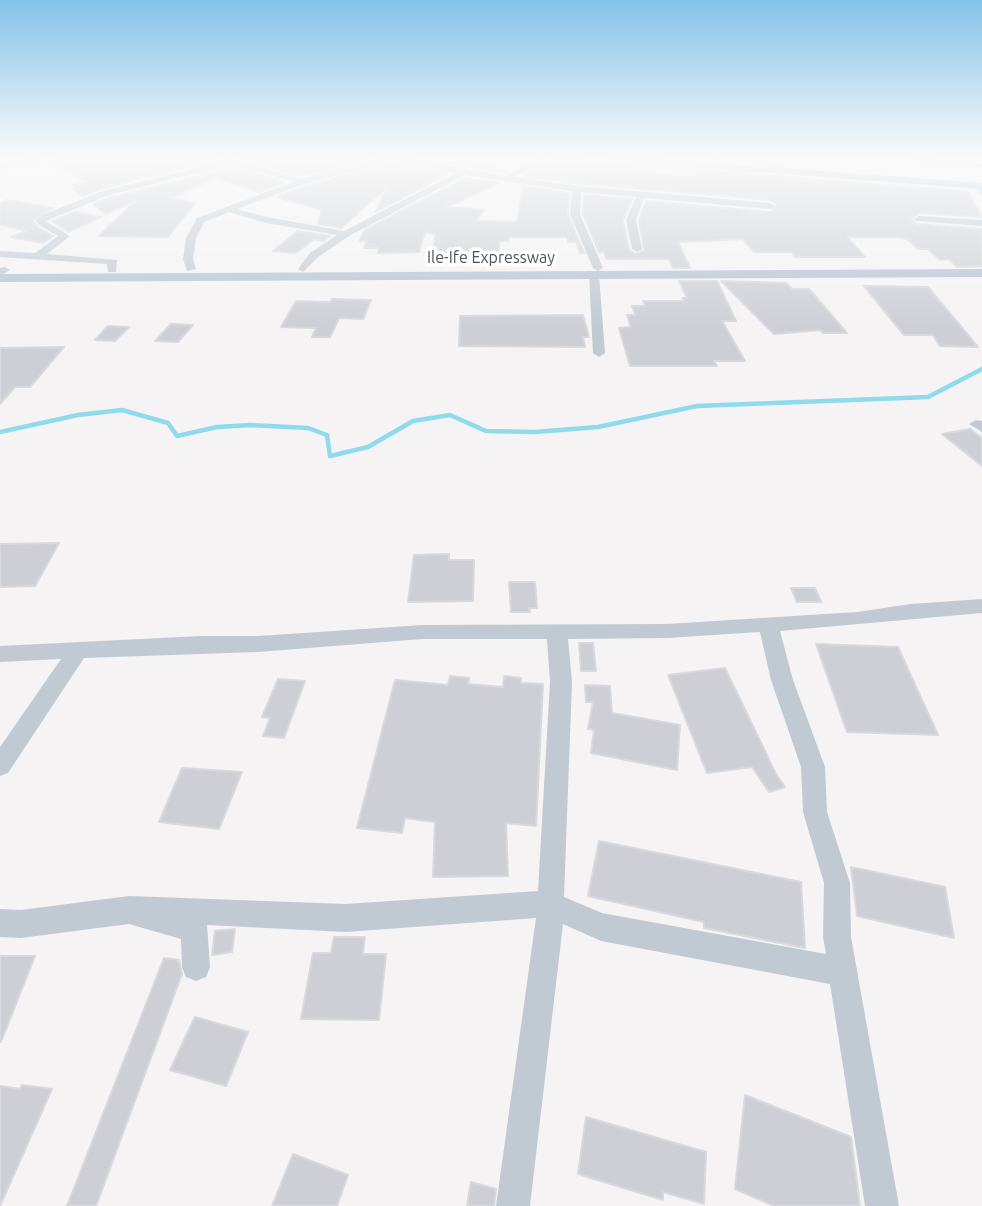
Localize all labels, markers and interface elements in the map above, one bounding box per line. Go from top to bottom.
street label: Ile-Ife Expressway [427,248,555,268]

